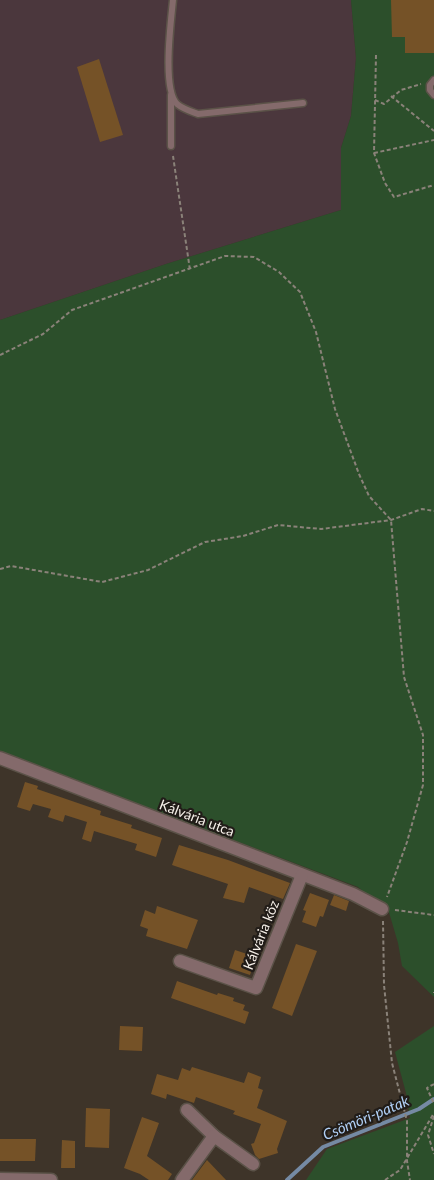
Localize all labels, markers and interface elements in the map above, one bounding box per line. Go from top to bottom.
street label: Kálvária utca [157,795,237,840]
street label: Kálvária köz [239,898,282,972]
water label: Csömöri-patak [320,1090,412,1143]

